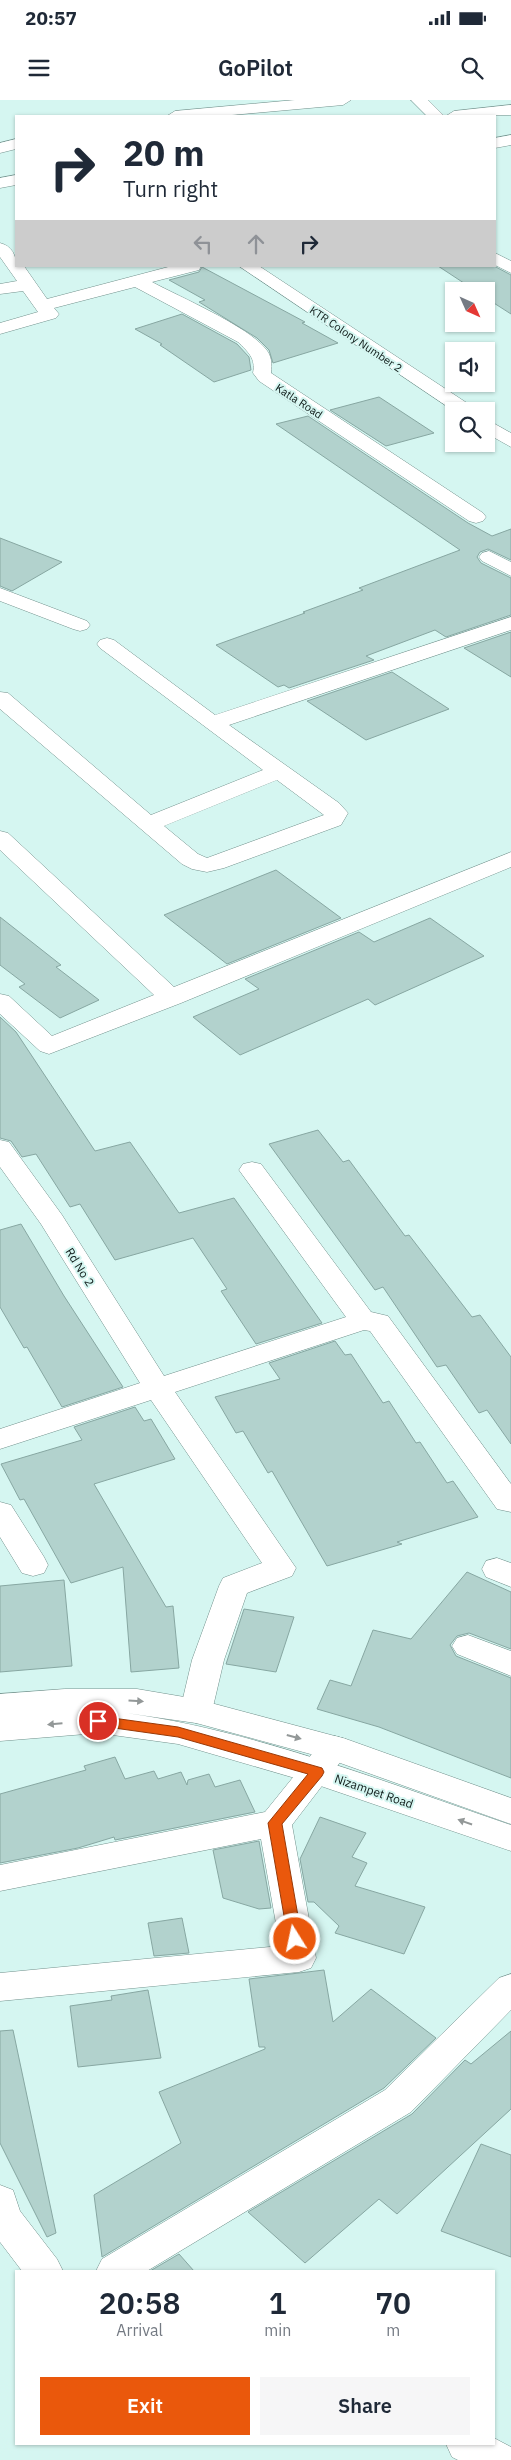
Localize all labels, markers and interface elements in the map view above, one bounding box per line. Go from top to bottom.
text: 20:57 [25,6,77,30]
text: GoPilot [218,53,293,82]
icon: menu [25,54,53,82]
icon: search [458,54,486,82]
text: 20 m [123,130,205,176]
icon: right [40,135,105,200]
text: Turn right [123,174,218,203]
icon: left [189,230,217,258]
icon: ahead [242,230,270,258]
icon: right [295,230,323,258]
north arrow [445,282,495,332]
map controls [445,282,495,452]
street label: KTR Colony Number 2 [307,303,405,375]
button: sound [445,342,495,392]
street label: Katla Road [273,381,325,421]
button: search [445,402,495,452]
street label: Rd No 2 [62,1245,98,1289]
one-way arrow [128,1698,144,1706]
pin [77,1700,119,1742]
icon: arrive [84,1707,112,1735]
one-way arrow [47,1721,63,1729]
one-way arrow [287,1733,302,1741]
street label: Nizampet Road [333,1771,415,1811]
one-way arrow [457,1818,472,1826]
position arrow [268,1912,320,1964]
text: 20:58 [99,2283,180,2322]
text: 1 [269,2283,287,2322]
text: 70 [375,2283,411,2322]
text: Arrival [116,2320,163,2340]
text: min [264,2320,291,2340]
text: m [386,2320,400,2340]
button: Exit [40,2377,250,2435]
button: Share [260,2377,470,2435]

